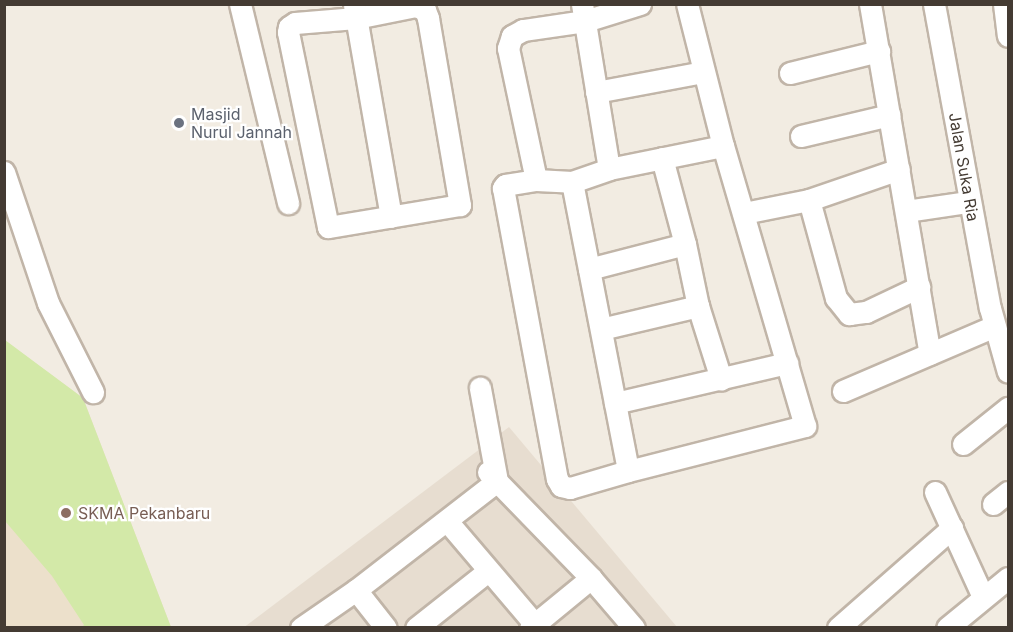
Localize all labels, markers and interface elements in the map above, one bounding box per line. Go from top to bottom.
place label: Masjid Nurul Jannah [191,104,292,142]
street label: Jalan Suka Ria [945,111,983,223]
marker: Masjid Nurul Jannah [172,116,186,130]
place label: SKMA Pekanbaru [78,503,210,523]
marker: SKMA Pekanbaru [59,506,73,520]

